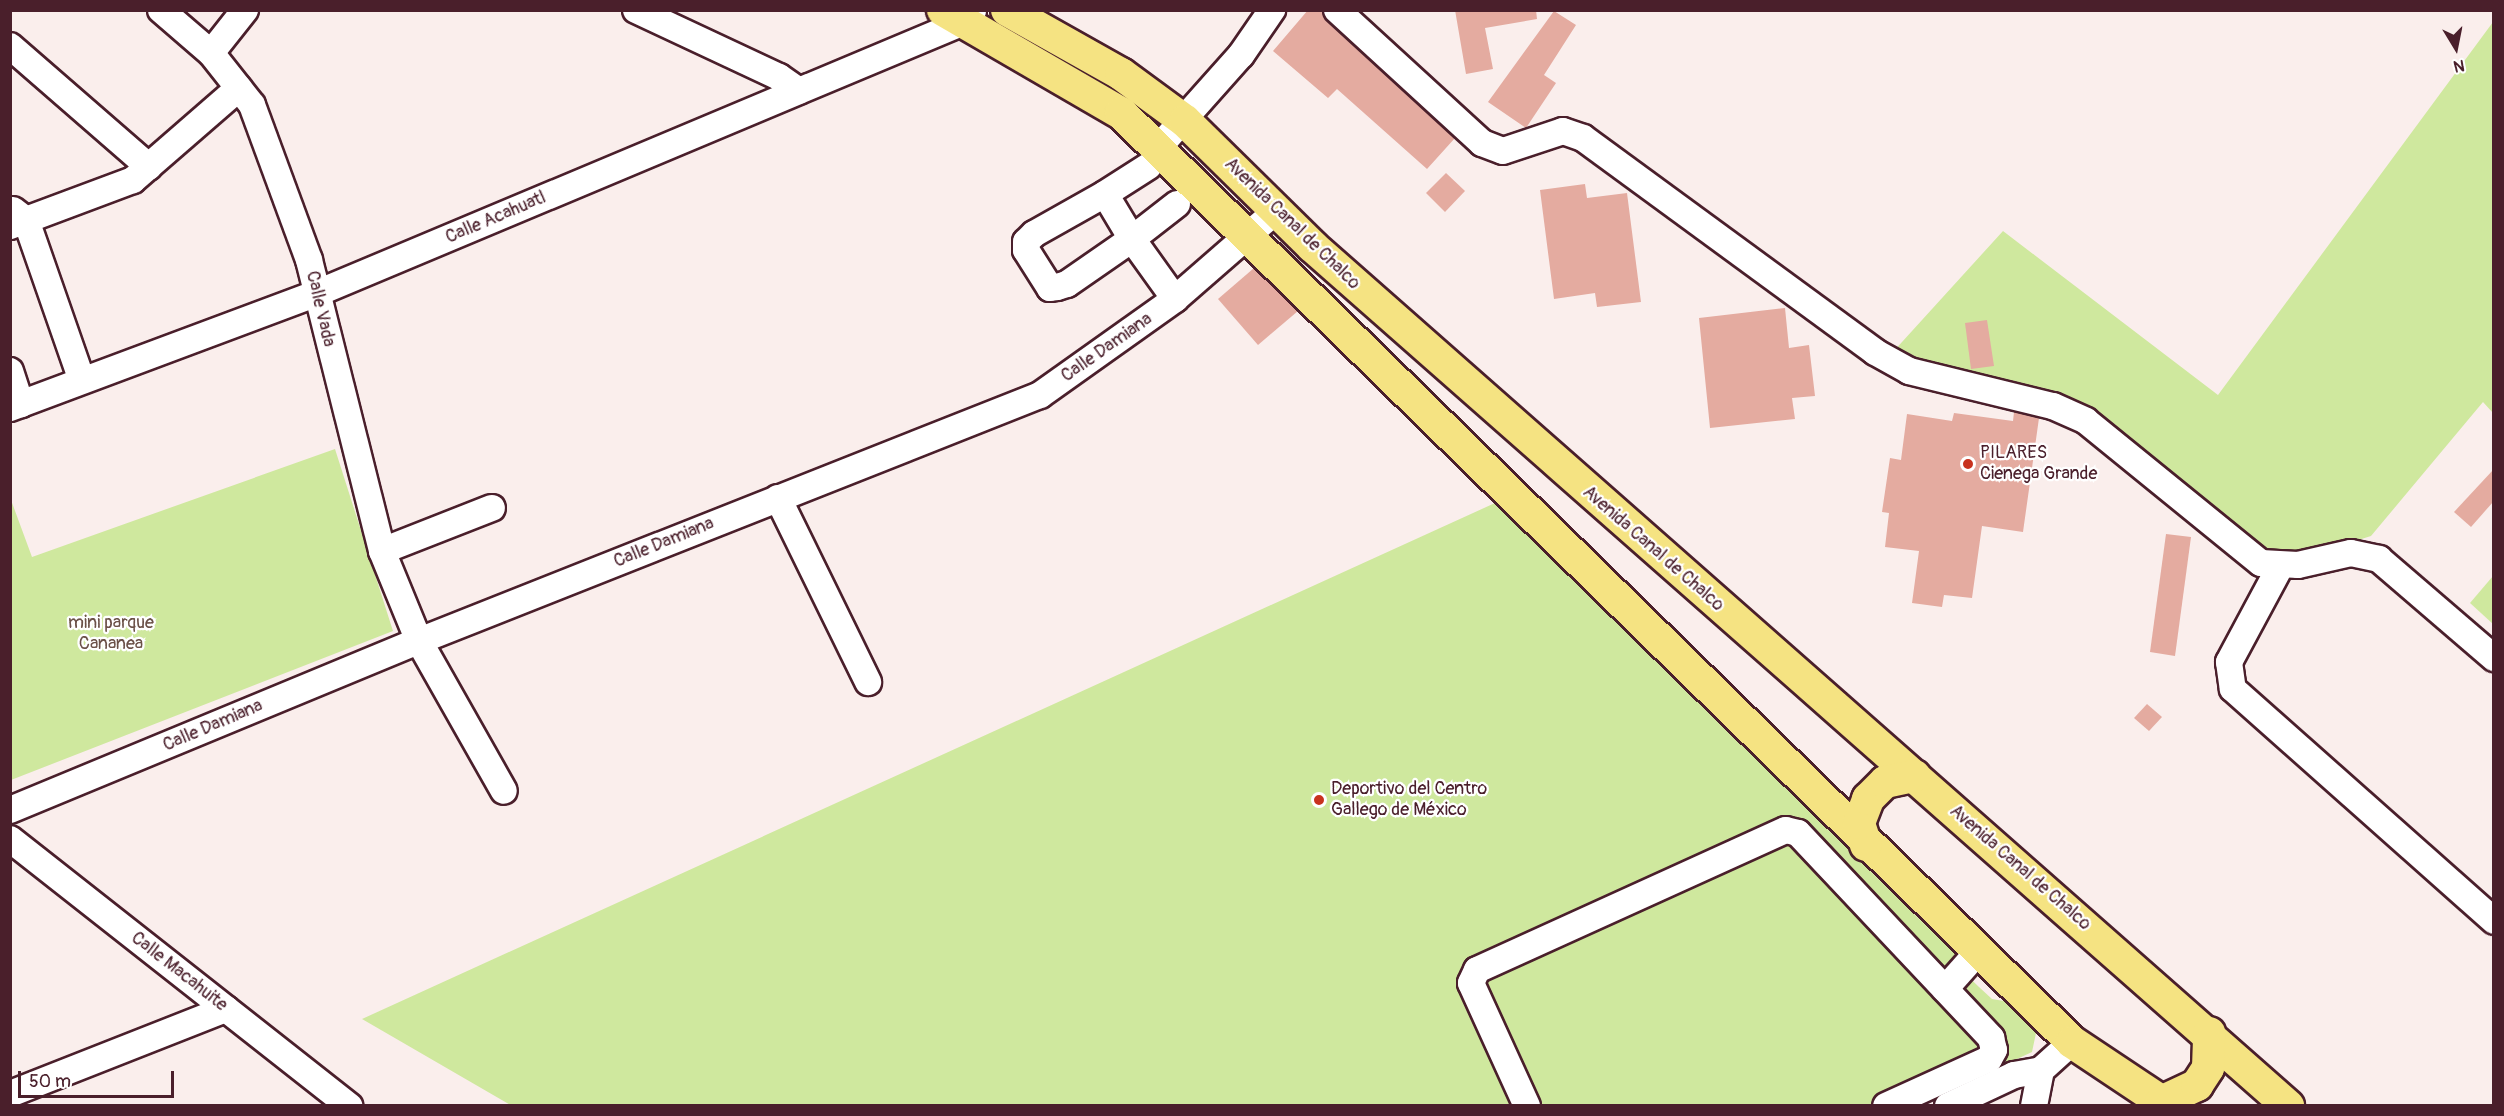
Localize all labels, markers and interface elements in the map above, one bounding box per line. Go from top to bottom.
north arrow [2426,18,2486,78]
text: N [2452,55,2466,77]
street label: Avenida Canal de Chalco [1220,154,1364,294]
street label: Calle Acahuatl [443,187,549,249]
street label: Calle Vada [301,269,339,349]
street label: Calle Damiana [1057,309,1157,387]
place label: PILARES Cienega Grande [1980,443,2097,486]
marker: PILARES Cienega Grande [1961,457,1975,471]
street label: Avenida Canal de Chalco [1578,482,1728,616]
street label: Calle Damiana [611,513,717,573]
park label: mini parque Cananea [68,613,154,656]
street label: Calle Damiana [160,695,266,757]
place label: Deportivo del Centro Gallego de México [1331,779,1487,822]
marker: Deportivo del Centro Gallego de México [1312,793,1326,807]
street label: Avenida Canal de Chalco [1945,801,2095,935]
street label: Calle Macahuite [126,928,232,1016]
scale bar [21,1059,177,1097]
text: 50 m [29,1070,71,1093]

